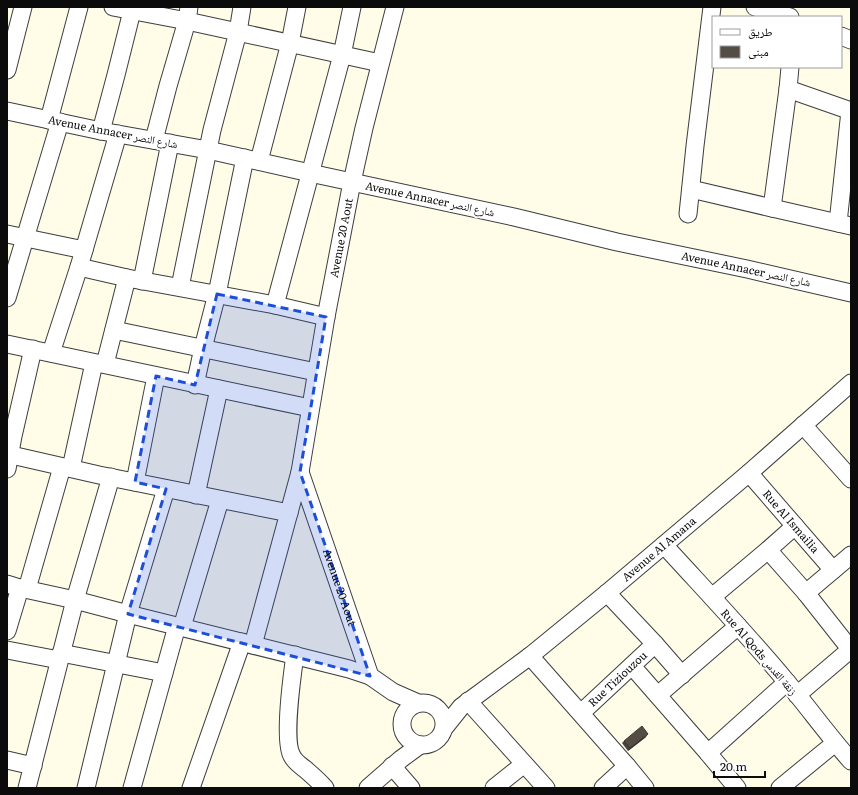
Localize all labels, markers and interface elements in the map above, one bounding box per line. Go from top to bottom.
legend [712,16,842,68]
text: طريق [748,22,773,40]
text: مبنى [748,42,769,60]
street label: Avenue Annacer شارع النصر [47,111,179,151]
street label: Avenue Annacer شارع النصر [364,177,496,220]
street label: Avenue 20 Aout [325,196,356,279]
street label: Avenue Annacer شارع النصر [680,247,812,290]
street label: Rue Al Ismailia [760,485,824,556]
street label: Avenue Al Amana [618,512,699,584]
street label: Avenue 20 Aout [320,546,361,628]
street label: Rue Al Qods زنقة القدس [718,605,802,698]
street label: Rue Tiziouzou [584,647,650,710]
scale bar [714,753,765,779]
text: 20 m [720,757,747,775]

